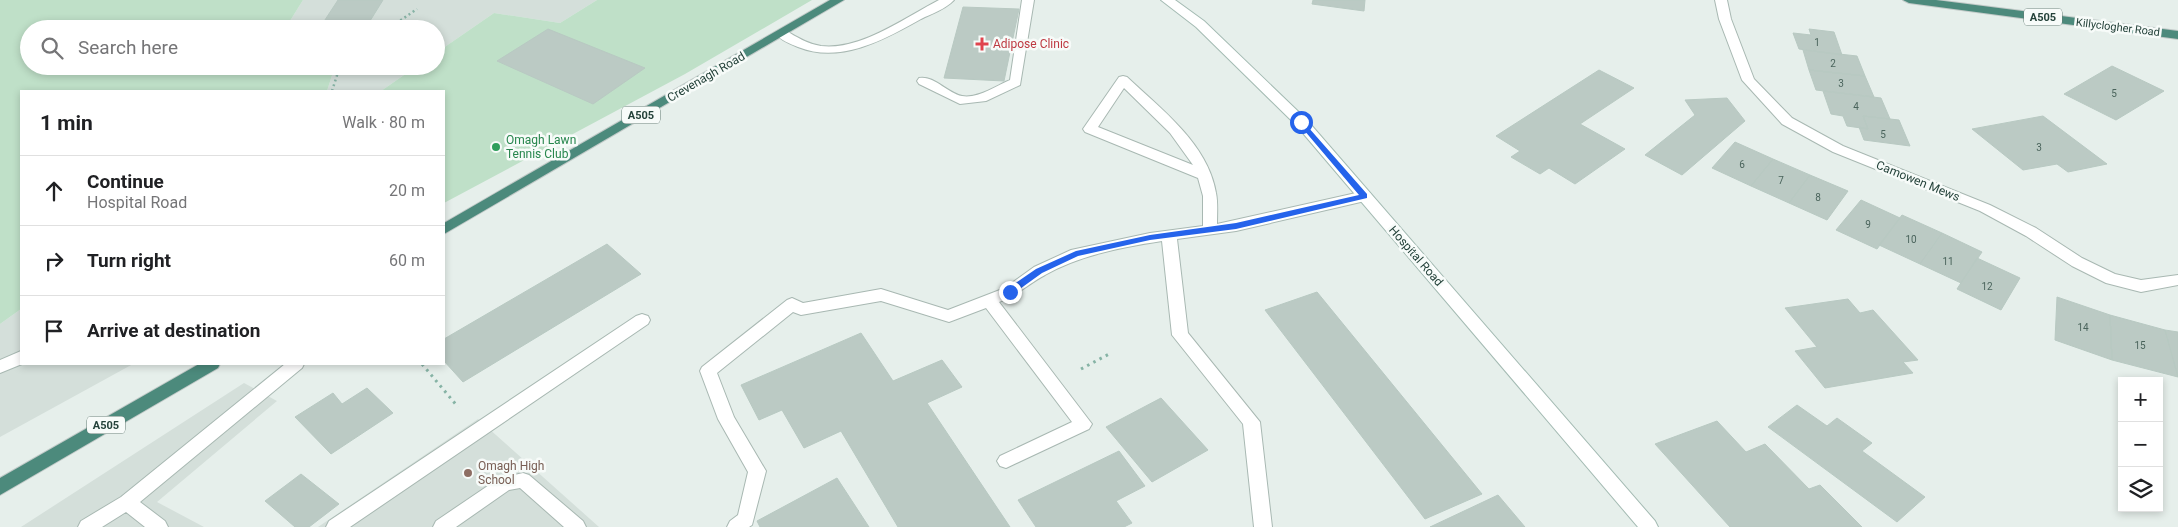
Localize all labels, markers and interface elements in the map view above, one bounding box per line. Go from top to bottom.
road number: A505 [2024,8,2062,26]
street label: Killyclogher Road [2075,16,2161,39]
search box [20,20,445,75]
icon: search [38,34,66,62]
text: Search here [78,36,178,59]
marker: Adipose Clinic [975,37,989,51]
place label: Adipose Clinic [993,37,1069,51]
house number: 1 [1814,37,1820,48]
street label: Crevenagh Road [665,49,747,105]
house number: 2 [1830,58,1836,69]
house number: 3 [1838,78,1844,89]
house number: 5 [2111,88,2117,99]
house number: 4 [1853,101,1859,112]
road number: A505 [622,106,660,124]
text: 1 min [40,111,93,135]
route start [1290,111,1313,134]
text: Walk · 80 m [342,113,425,132]
house number: 5 [1880,129,1886,140]
place label: Omagh Lawn Tennis Club [506,133,576,161]
marker: Omagh Lawn Tennis Club [490,141,502,153]
house number: 3 [2036,142,2042,153]
street label: Camowen Mews [1874,158,1962,204]
house number: 6 [1739,159,1745,170]
text: Continue [87,170,164,193]
house number: 7 [1778,175,1784,186]
icon: ahead [40,177,68,205]
text: 20 m [389,181,425,200]
house number: 8 [1815,192,1821,203]
text: Hospital Road [87,193,187,212]
house number: 9 [1865,219,1871,230]
street label: Hospital Road [1386,223,1446,289]
house number: 10 [1905,234,1917,245]
icon: right [40,247,68,275]
text: Turn right [87,249,171,272]
text: 60 m [389,251,425,270]
house number: 11 [1942,256,1954,267]
route end [999,281,1022,304]
house number: 12 [1981,281,1993,292]
icon: arrive [40,317,68,345]
text: Arrive at destination [87,319,260,342]
house number: 14 [2077,322,2089,333]
house number: 15 [2134,340,2146,351]
map controls [2118,377,2163,512]
button: + [2118,377,2163,422]
road number: A505 [87,416,125,434]
button: − [2118,422,2163,467]
place label: Omagh High School [478,459,544,487]
marker: Omagh High School [462,467,474,479]
button: layers [2118,467,2163,512]

